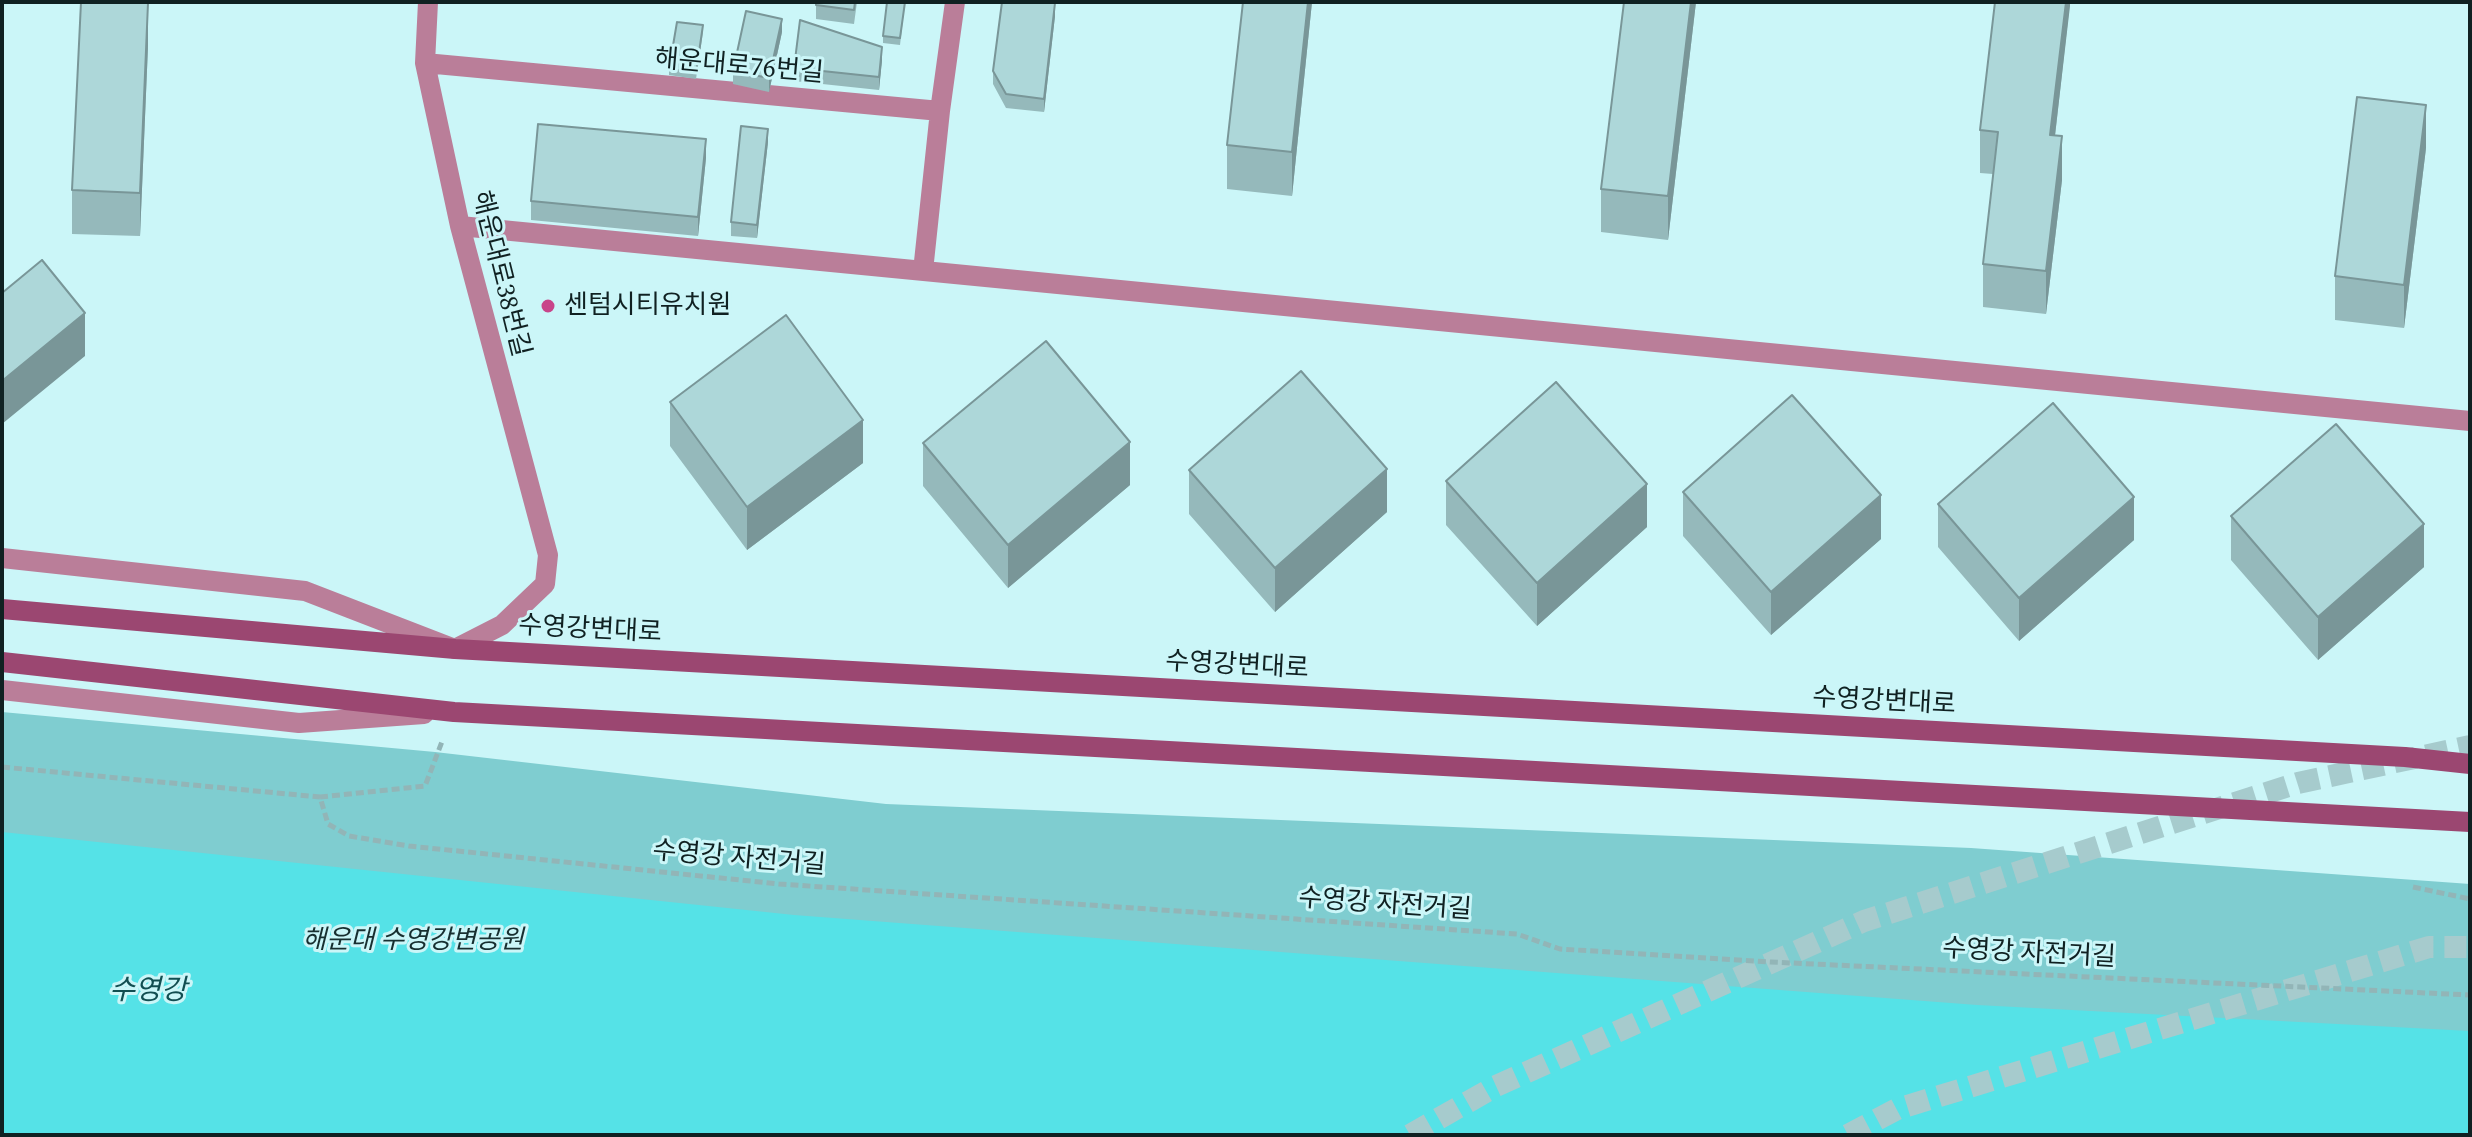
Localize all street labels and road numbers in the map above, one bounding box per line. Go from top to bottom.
street label: 해운대로76번길 [653,44,825,90]
street label: 해운대로38번길 [464,188,536,360]
street label: 수영강변대로 [518,611,662,649]
street label: 수영강변대로 [1165,647,1309,685]
street label: 수영강변대로 [1812,683,1956,721]
street label: 수영강 자전거길 [651,836,827,882]
street label: 수영강 자전거길 [1297,883,1473,927]
street label: 수영강 자전거길 [1942,934,2116,974]

